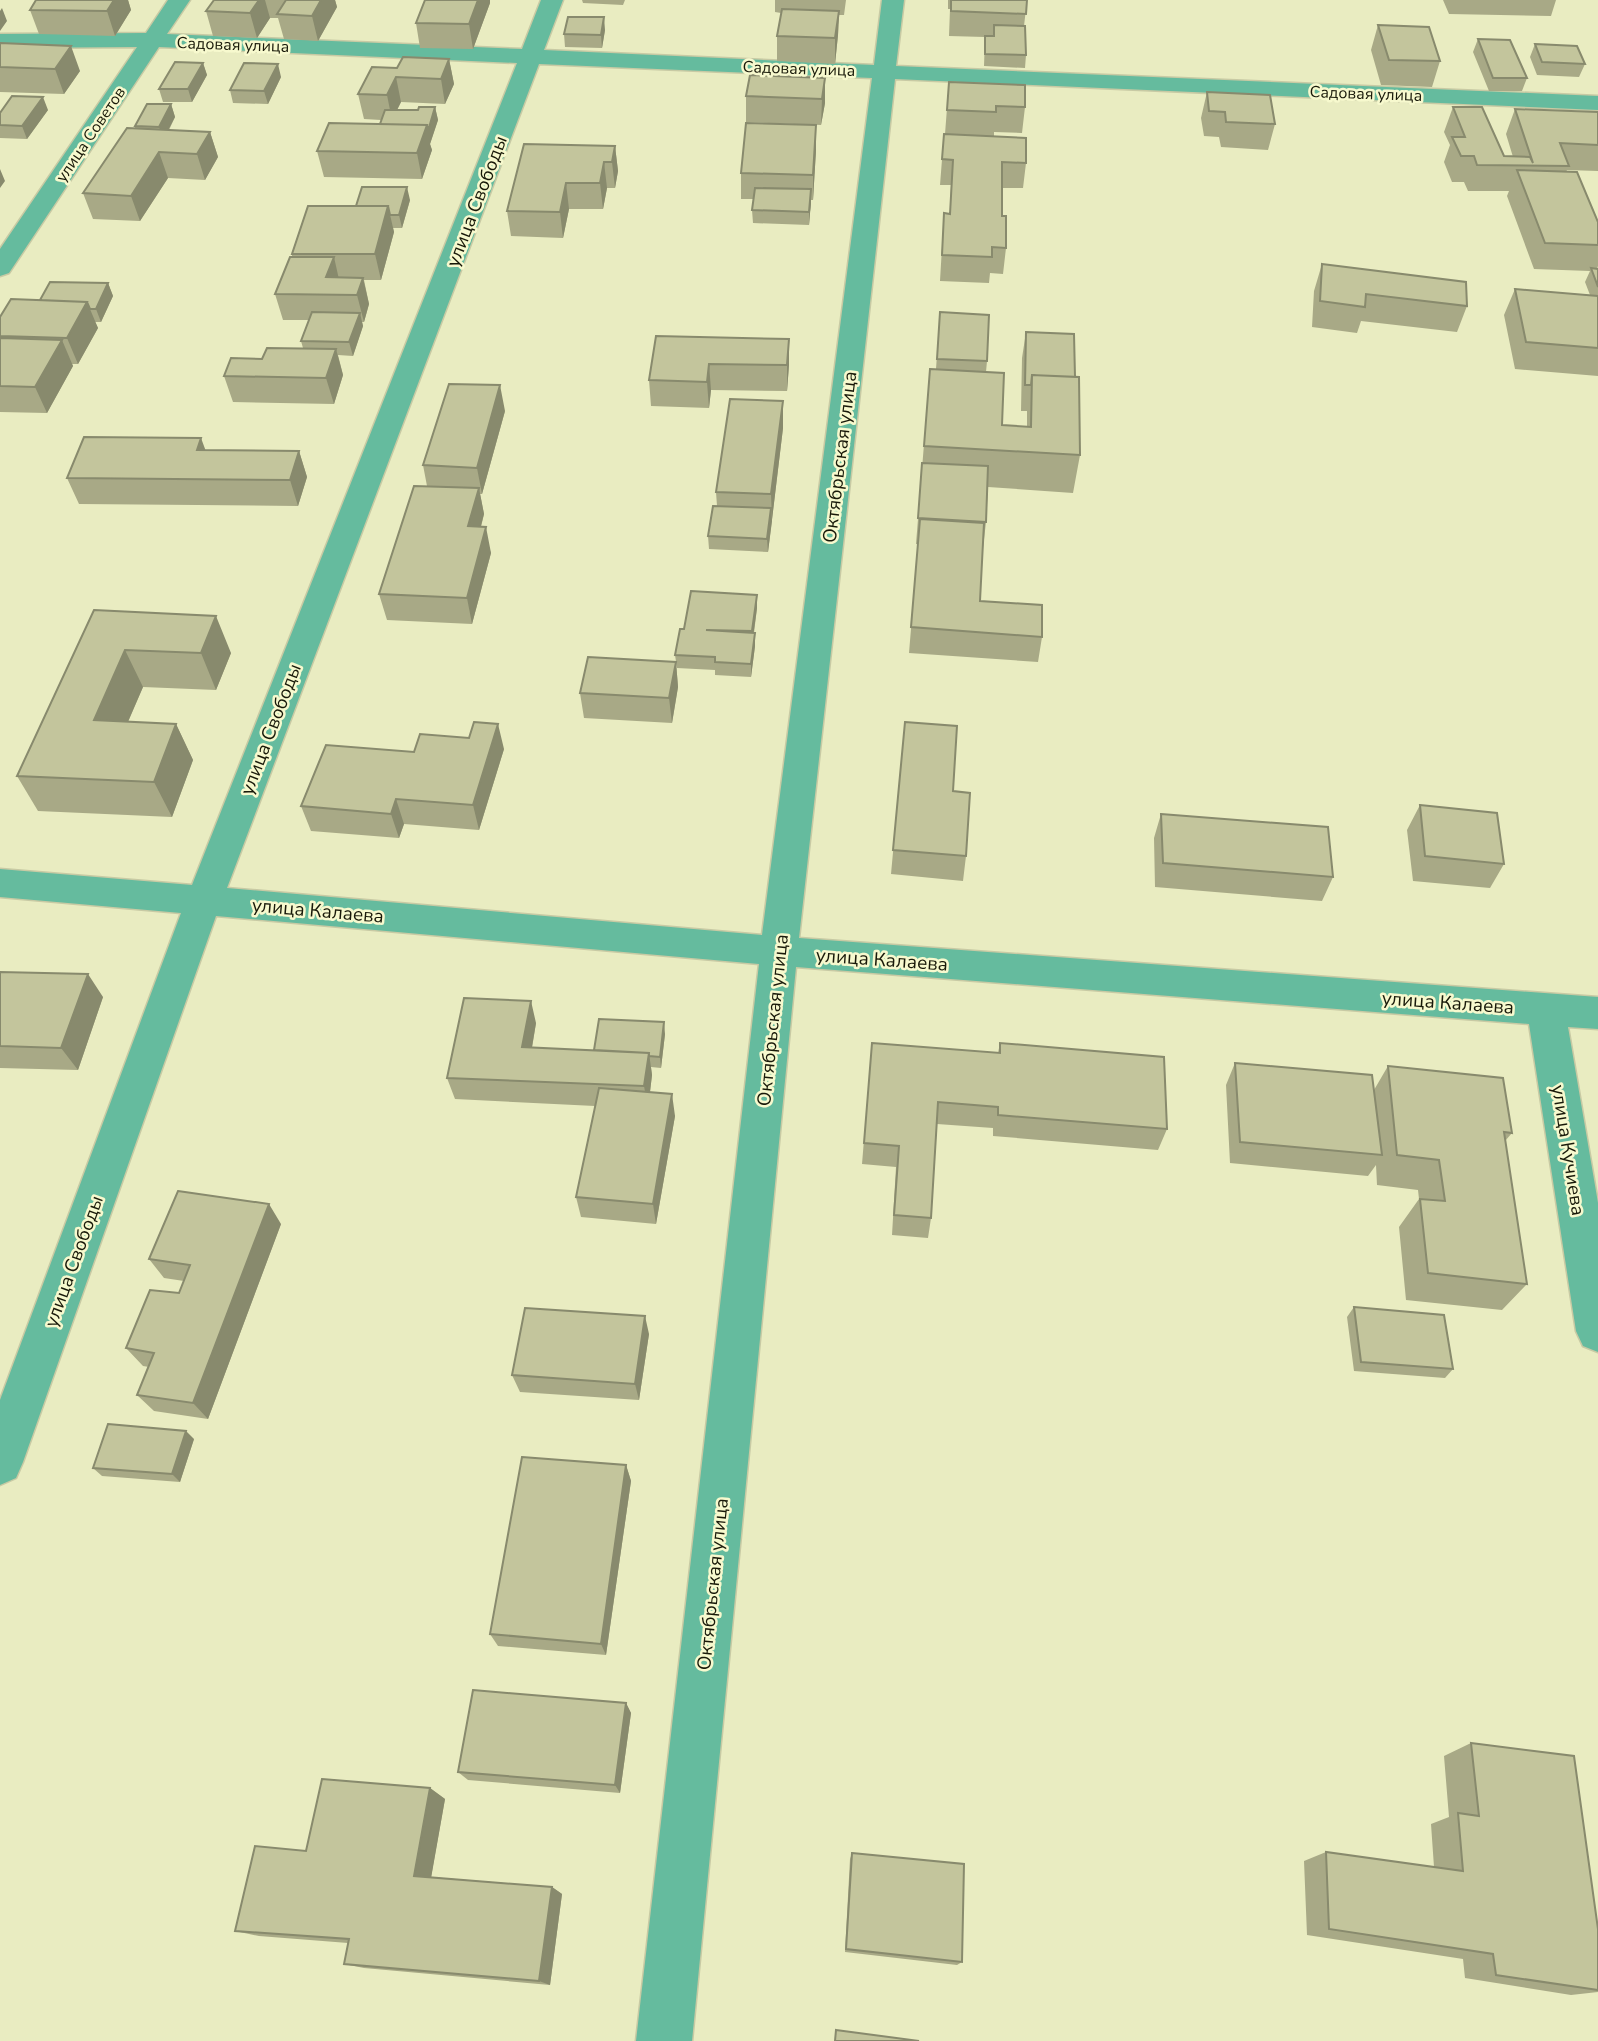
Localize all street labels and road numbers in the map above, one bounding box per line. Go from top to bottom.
street label: Садовая улица [176,32,290,58]
street label: Садовая улица [742,56,856,82]
street label: Садовая улица [1309,81,1423,107]
street label: улица Советов [51,82,131,187]
street label: улица Свободы [440,132,514,271]
street label: Октябрьская улица [817,370,863,544]
street label: улица Свободы [234,660,308,799]
street label: улица Калаева [251,892,385,930]
street label: Октябрьская улица [751,933,795,1107]
street label: улица Калаева [815,942,949,978]
street label: улица Калаева [1381,985,1515,1021]
street label: улица Кучиева [1545,1083,1591,1217]
street label: улица Свободы [38,1192,110,1331]
street label: Октябрьская улица [691,1497,735,1671]

